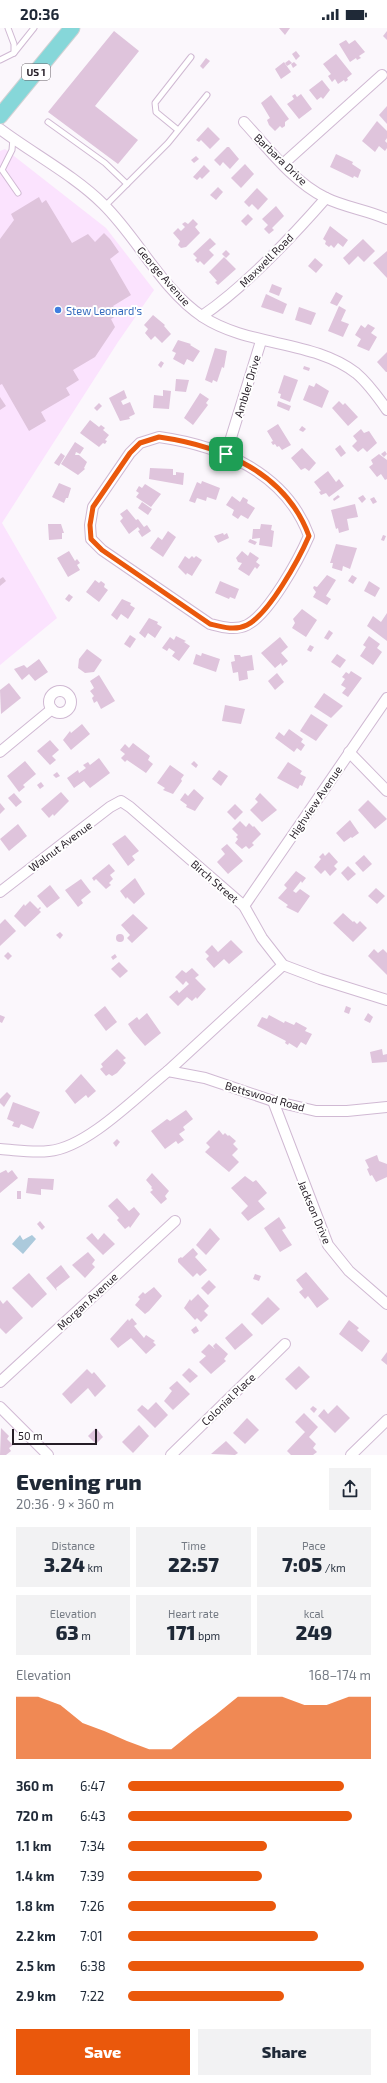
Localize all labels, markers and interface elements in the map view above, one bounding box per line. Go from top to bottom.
text: 20:36 [20,5,59,23]
road number: US 1 [22,64,50,80]
street label: Barbara Drive [252,130,310,188]
street label: Maxwell Road [236,230,296,290]
street label: George Avenue [135,244,193,308]
place label: Stew Leonard's [66,304,143,317]
marker: Stew Leonard's [53,305,63,315]
street label: Ambler Drive [231,353,263,419]
pin [209,437,243,471]
icon: arrive [215,443,237,465]
street label: Highview Avenue [286,763,344,841]
street label: Walnut Avenue [26,818,94,874]
street label: Birch Street [189,857,241,905]
street label: Bettswood Road [224,1078,306,1114]
street label: Jackson Drive [296,1178,334,1246]
street label: Morgan Avenue [54,1270,120,1332]
street label: Colonial Place [198,1370,258,1428]
scale bar [12,1427,97,1446]
text: 50 m [18,1429,43,1442]
text: Evening run [16,1468,142,1494]
button: share [329,1468,371,1510]
text: 20:36 · 9 × 360 m [16,1496,114,1512]
text: Distance [51,1539,95,1552]
text: Time [181,1539,206,1552]
text: Pace [302,1539,326,1552]
text: 3.24 [44,1552,85,1576]
text: 22:57 [168,1552,219,1576]
text: 7:05 [282,1552,322,1576]
text: km [85,1561,103,1574]
text: /km [322,1561,346,1574]
text: Elevation [50,1607,97,1620]
text: Heart rate [168,1607,219,1620]
text: kcal [304,1607,324,1620]
text: 63 [55,1620,79,1644]
text: 171 [167,1620,196,1644]
text: 249 [295,1620,332,1644]
text: m [79,1629,91,1642]
text: bpm [196,1629,220,1642]
text: Elevation [16,1667,71,1683]
text: 168–174 m [309,1667,371,1683]
text: 360 m [16,1778,54,1794]
text: 6:47 [80,1778,105,1794]
text: 720 m [16,1808,53,1824]
text: 6:43 [80,1808,106,1824]
text: 1.1 km [16,1838,51,1854]
text: 7:34 [80,1838,105,1854]
text: 1.4 km [16,1868,55,1884]
text: 7:39 [80,1868,104,1884]
text: 1.8 km [16,1898,54,1914]
text: 7:26 [80,1898,104,1914]
text: 2.2 km [16,1928,56,1944]
text: 7:01 [80,1928,103,1944]
text: 2.5 km [16,1958,55,1974]
text: 6:38 [80,1958,106,1974]
text: 2.9 km [16,1988,56,2004]
text: 7:22 [80,1988,104,2004]
button: Save [16,2029,190,2075]
button: Share [198,2029,371,2075]

